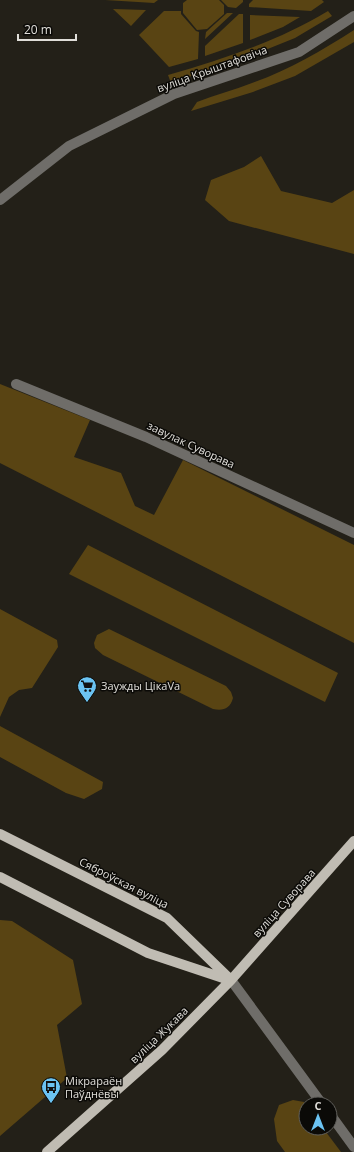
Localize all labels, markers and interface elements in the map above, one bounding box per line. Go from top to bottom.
scale bar [18,16,76,42]
text: 20 m [24,21,52,38]
street label: вуліца Крыштафовіча [155,42,269,95]
street label: завулак Суворава [145,418,237,471]
supermarket icon: Заужды ЦікаVа [76,675,98,703]
place label: Заужды ЦікаVа [101,678,180,693]
street label: Сяброўская вуліца [77,854,171,912]
street label: вуліца Суворава [249,865,318,940]
street label: вуліца Жукава [126,1003,191,1066]
place label: Мікрараён Паўднёвы [65,1073,122,1101]
bus stop icon: Мікрараён Паўднёвы [40,1076,62,1104]
north arrow [298,1096,338,1136]
text: С [314,1098,322,1113]

